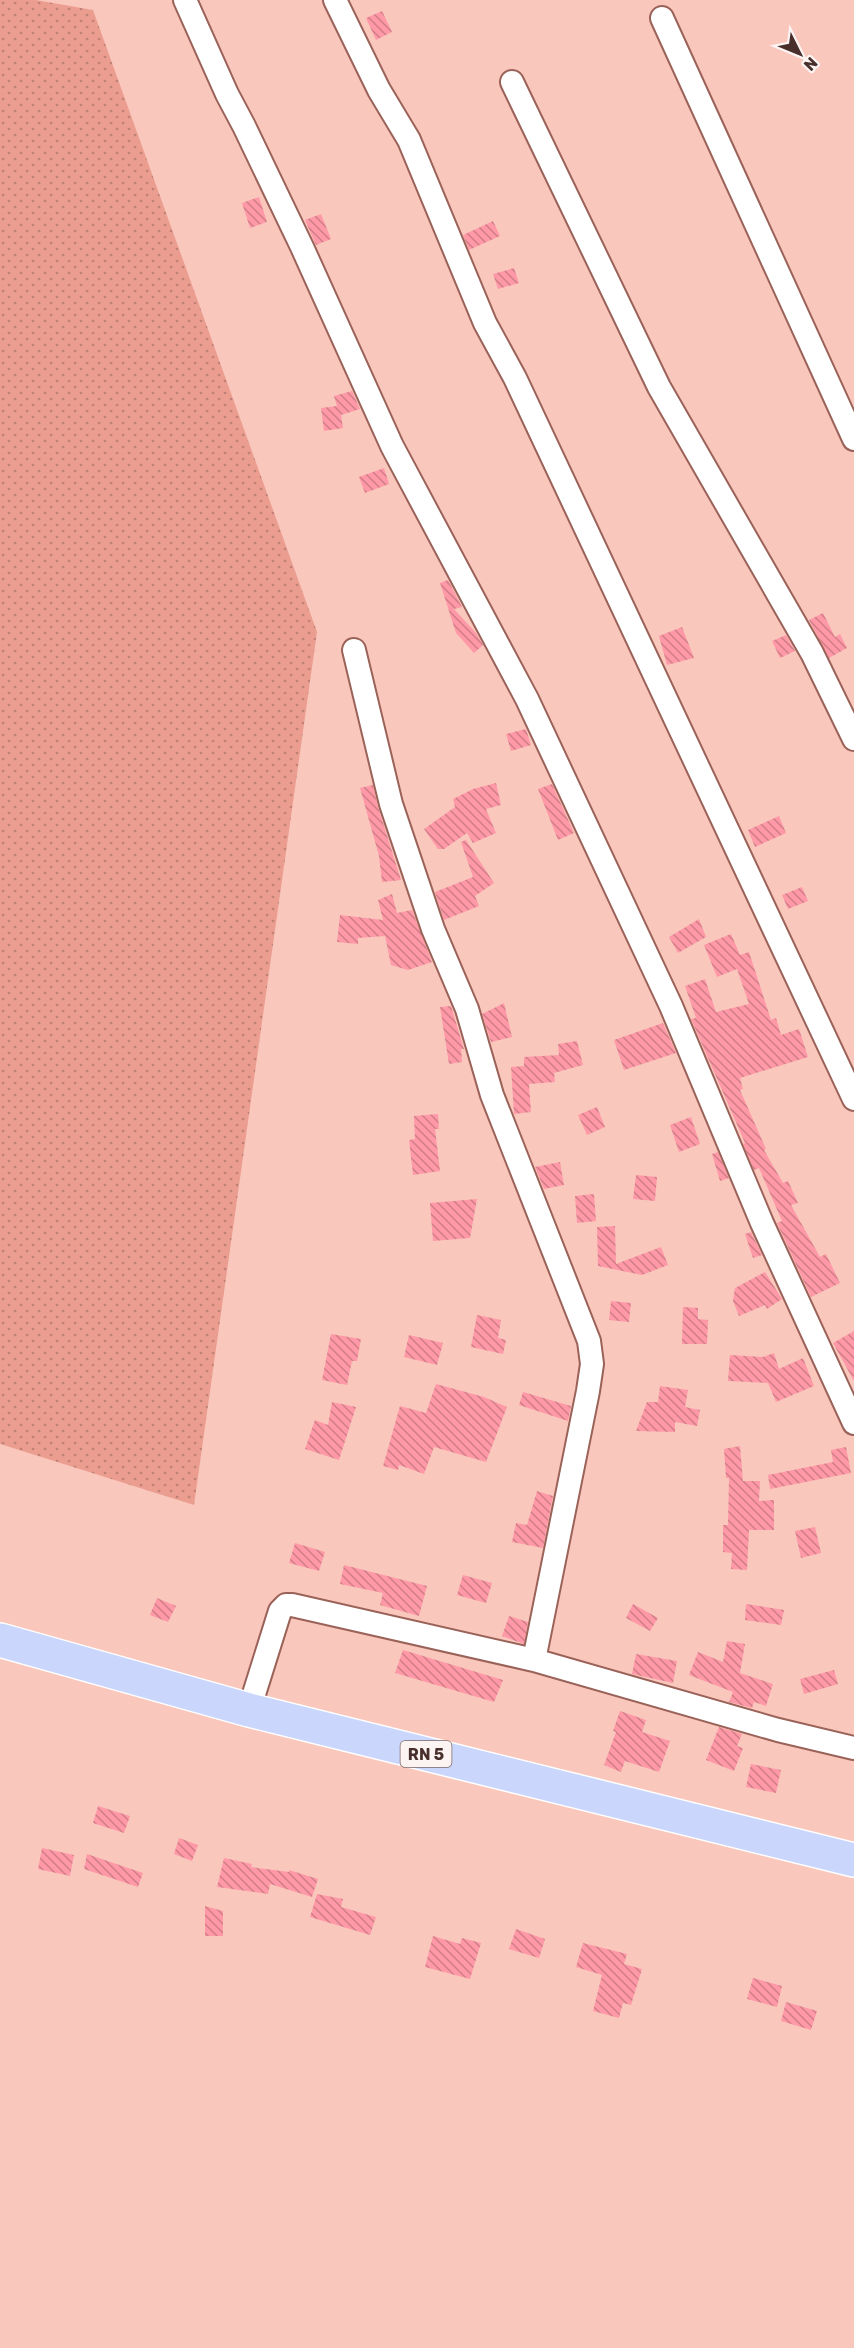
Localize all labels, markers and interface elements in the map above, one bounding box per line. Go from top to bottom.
north arrow [770,24,830,84]
text: N [800,53,821,75]
road number: RN 5 [400,1741,452,1767]

